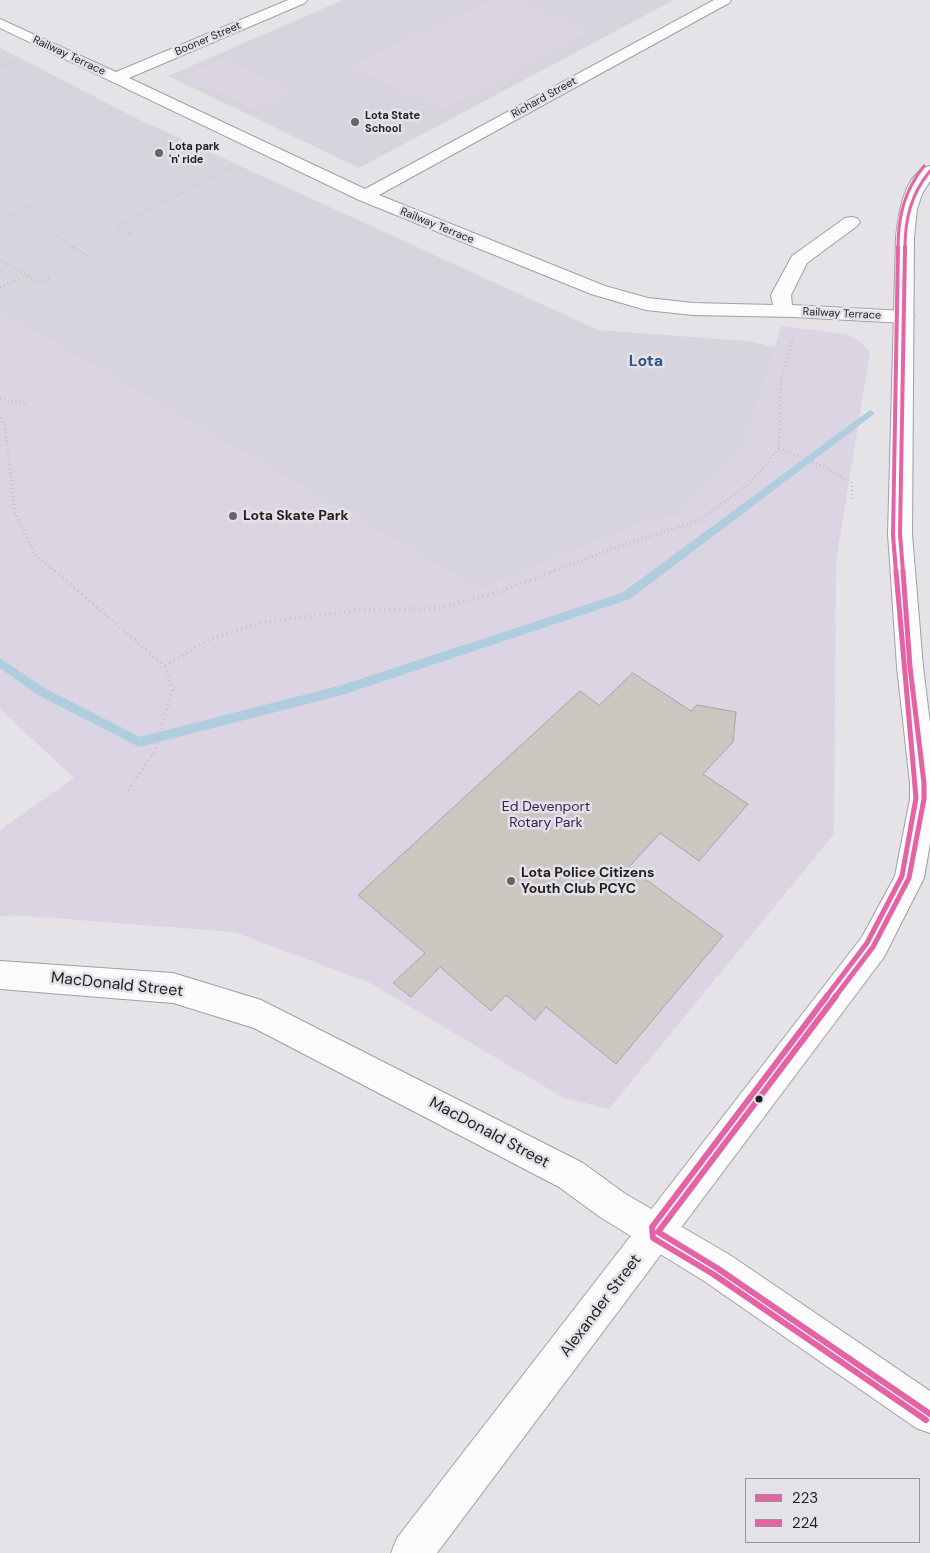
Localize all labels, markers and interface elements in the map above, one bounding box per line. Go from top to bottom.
street label: Booner Street [173,19,243,59]
street label: Railway Terrace [31,33,107,79]
street label: Richard Street [509,75,579,121]
place label: Lota State School [365,109,420,135]
marker: Lota State School [349,116,361,128]
place label: Lota park 'n' ride [169,140,220,166]
marker: Lota park 'n' ride [153,147,165,159]
street label: Railway Terrace [398,205,476,247]
street label: Railway Terrace [802,305,882,323]
district label: Lota [629,352,663,372]
place label: Lota Skate Park [243,508,348,524]
marker: Lota Skate Park [227,510,239,522]
park label: Ed Devenport Rotary Park [502,799,590,832]
place label: Lota Police Citizens Youth Club PCYC [521,865,654,898]
marker: Lota Police Citizens Youth Club PCYC [505,875,517,887]
street label: MacDonald Street [50,969,184,1001]
street label: MacDonald Street [426,1093,552,1173]
unlabelled marker [754,1094,764,1104]
street label: Alexander Street [556,1251,646,1361]
legend [745,1478,920,1543]
text: 223 [792,1488,818,1508]
text: 224 [792,1513,818,1533]

